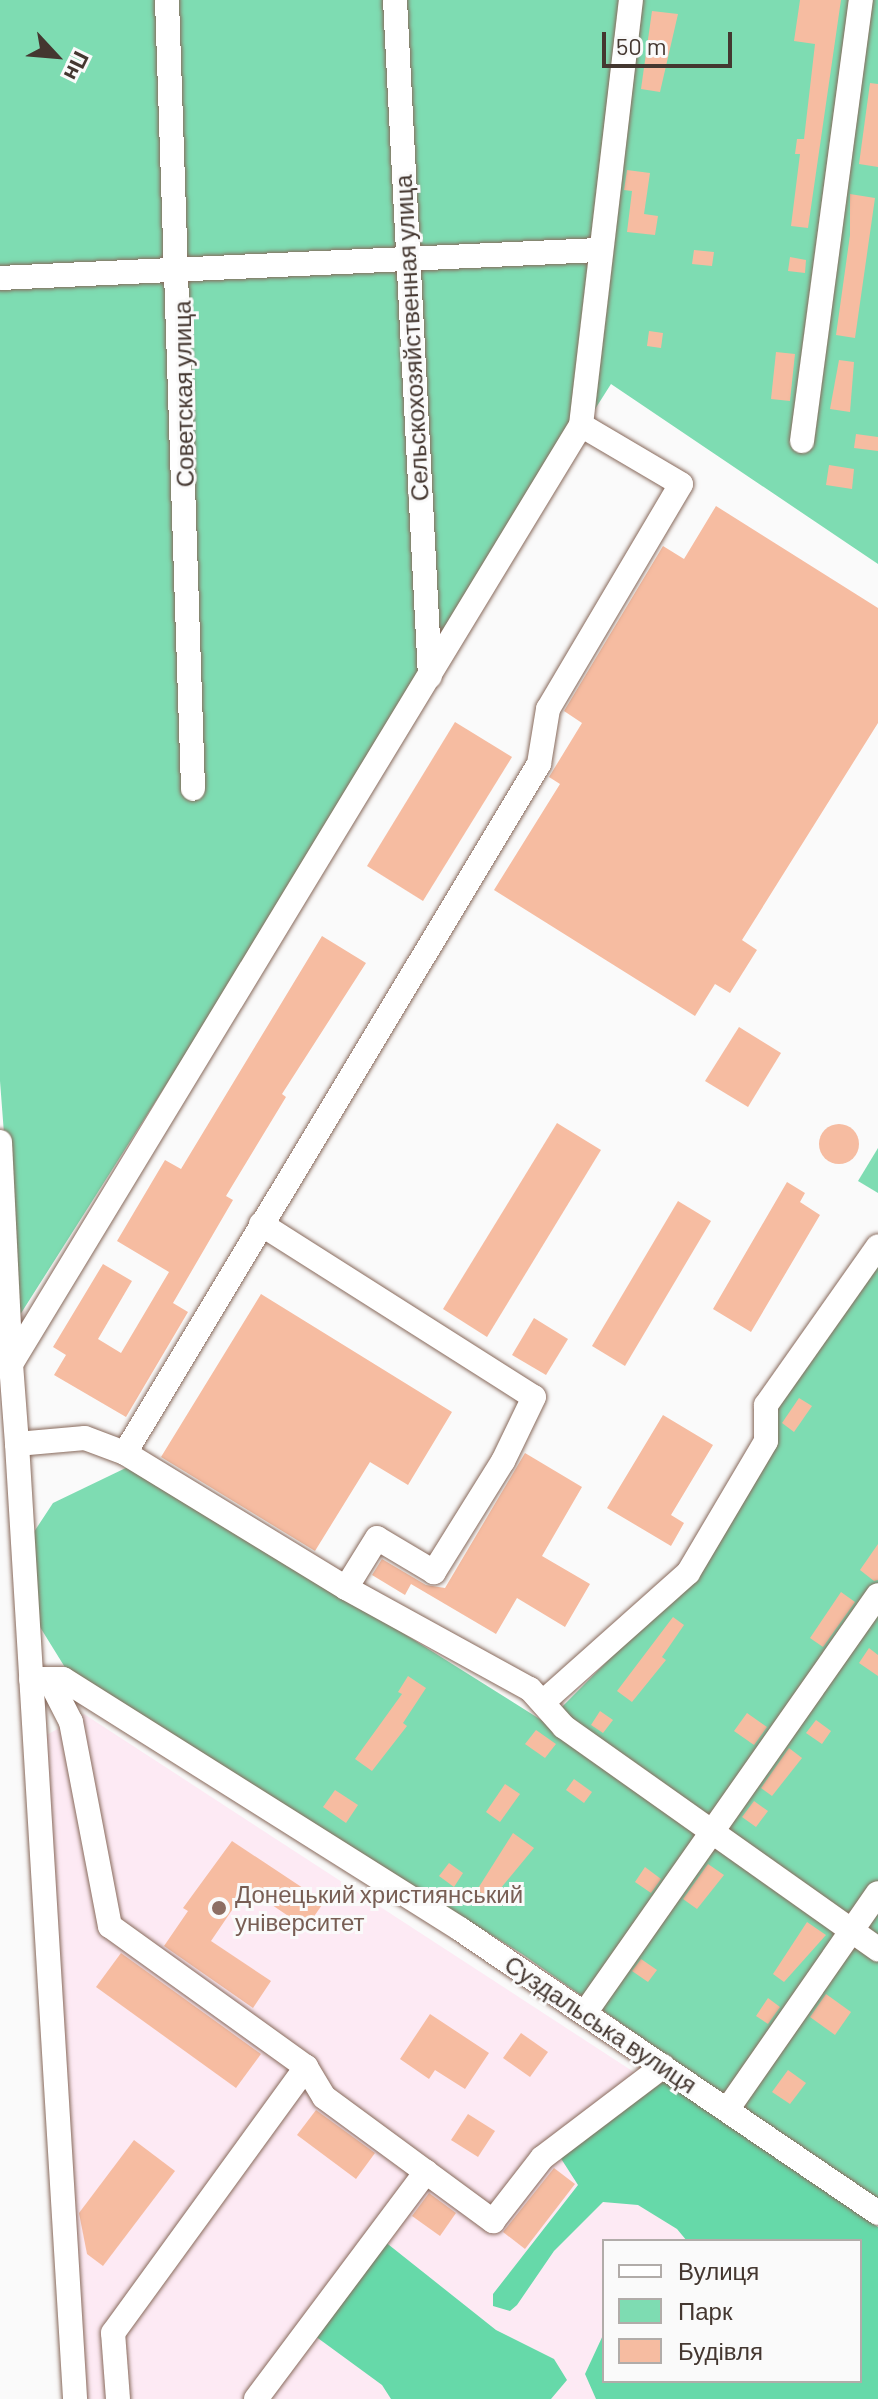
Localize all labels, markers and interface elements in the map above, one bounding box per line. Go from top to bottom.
north arrow [16,16,96,96]
scale bar [606,16,736,66]
text: 50 m [616,31,667,60]
text: Пн [60,48,96,85]
street label: Сельскохозяйственная улица [388,174,434,502]
street label: Советская улица [167,300,199,488]
place label: Донецький християнський університет [235,1880,523,1936]
marker: Донецький християнський університет [210,1899,228,1917]
street label: Суздальська вулиця [500,1949,702,2099]
legend [602,2239,862,2383]
text: Вулиця [678,2256,759,2285]
text: Парк [678,2296,732,2325]
text: Будівля [678,2336,763,2365]

